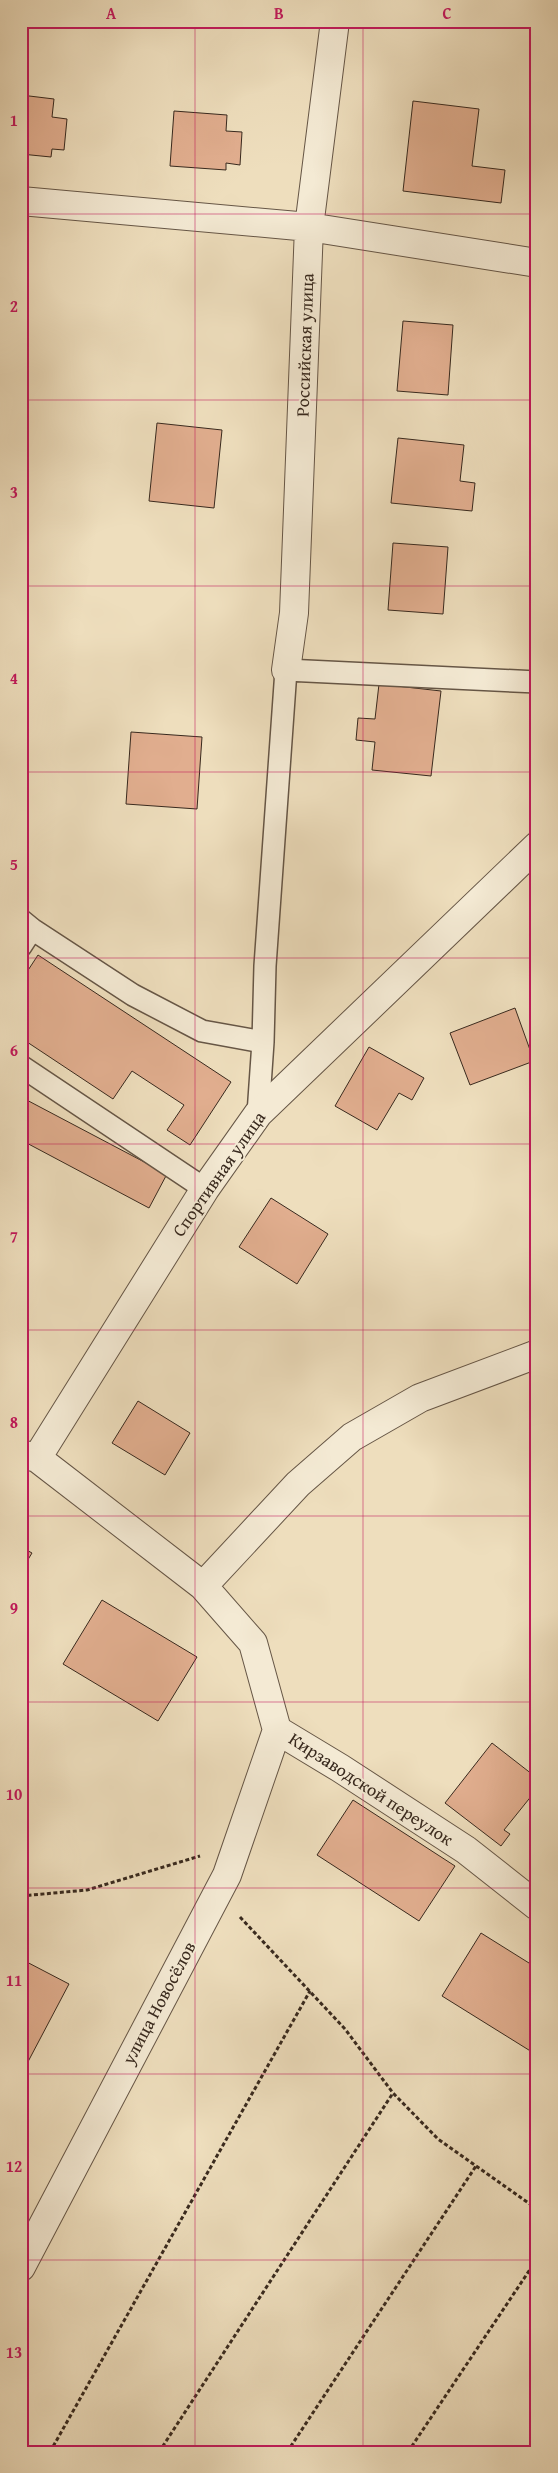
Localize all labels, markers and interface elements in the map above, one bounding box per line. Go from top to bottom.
text: A [106,1,117,25]
text: B [274,1,284,25]
text: C [442,1,452,25]
text: 1 [10,108,18,132]
street label: Российская улица [288,272,321,417]
text: 2 [10,294,18,318]
text: 3 [10,480,18,504]
text: 4 [10,666,18,690]
text: 5 [10,852,18,876]
text: 6 [10,1038,18,1062]
street label: Спортивная улица [165,1105,272,1242]
text: 7 [10,1224,18,1248]
text: 8 [10,1410,18,1434]
text: 9 [10,1596,18,1620]
street label: Кирзаводской переулок [284,1725,459,1852]
text: 10 [6,1782,22,1806]
street label: улица Новосёлов [114,1936,202,2070]
text: 11 [6,1968,22,1992]
text: 12 [6,2154,22,2178]
text: 13 [6,2340,22,2364]

